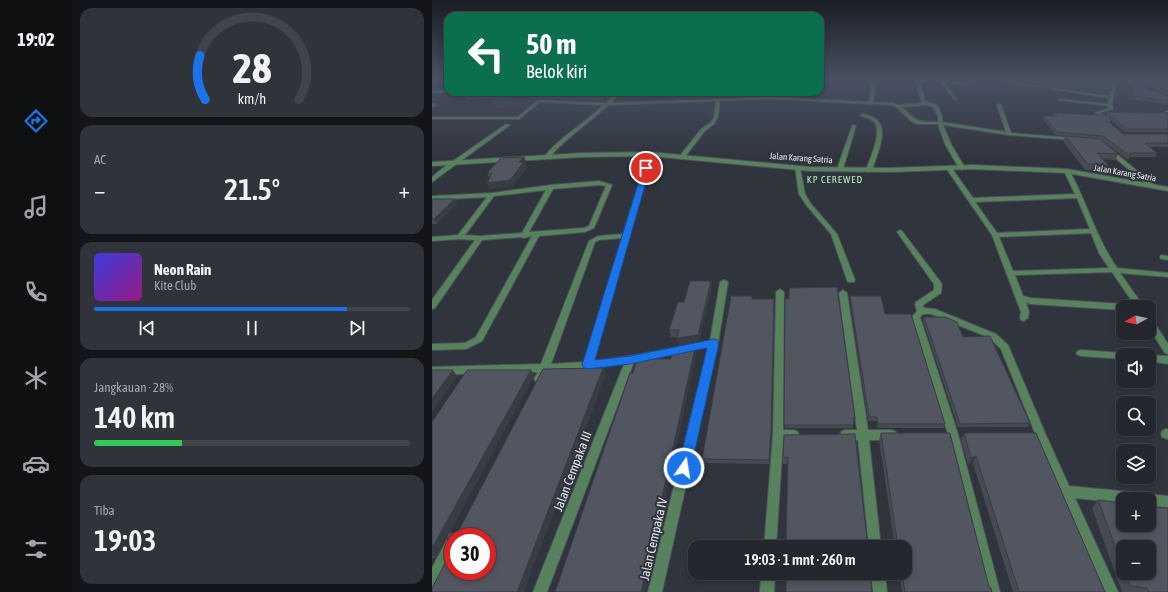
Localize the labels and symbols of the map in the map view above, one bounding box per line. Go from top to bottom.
pin [629,151,663,185]
street label: Jalan Karang Satria [769,151,833,165]
street label: Jalan Karang Satria [1093,163,1157,183]
district label: KP CEREWED [807,174,863,185]
north arrow [1116,300,1156,340]
street label: Jalan Cempaka III [550,429,595,513]
position arrow [663,447,705,489]
street label: Jalan Cempaka IV [637,496,670,582]
speed limit sign: 30 [444,528,496,580]

